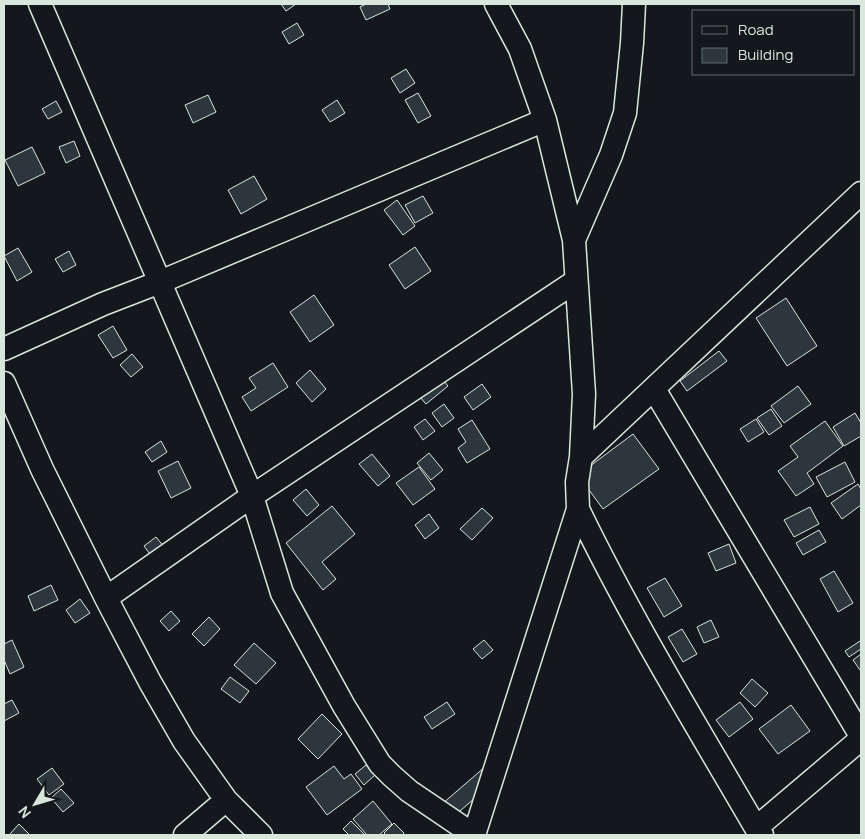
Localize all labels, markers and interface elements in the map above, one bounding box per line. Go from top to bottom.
legend [692,10,855,75]
text: Road [738,19,774,40]
text: Building [738,44,793,65]
north arrow [10,779,60,829]
text: N [14,802,35,822]

